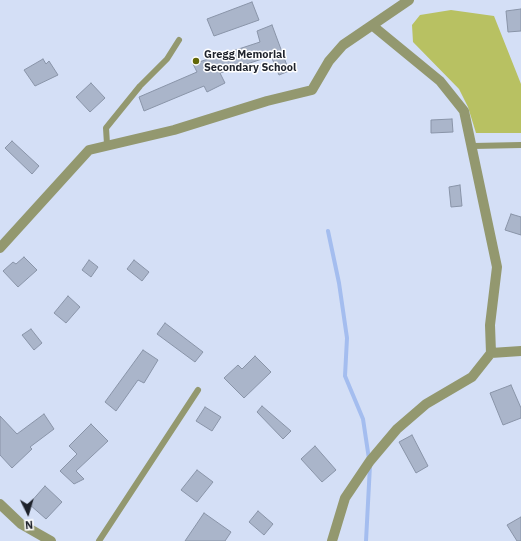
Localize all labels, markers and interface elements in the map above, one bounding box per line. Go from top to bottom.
place label: Gregg Memorial Secondary School [204,48,296,74]
marker: Gregg Memorial Secondary School [191,56,201,66]
north arrow [8,493,48,533]
text: N [24,518,34,532]

